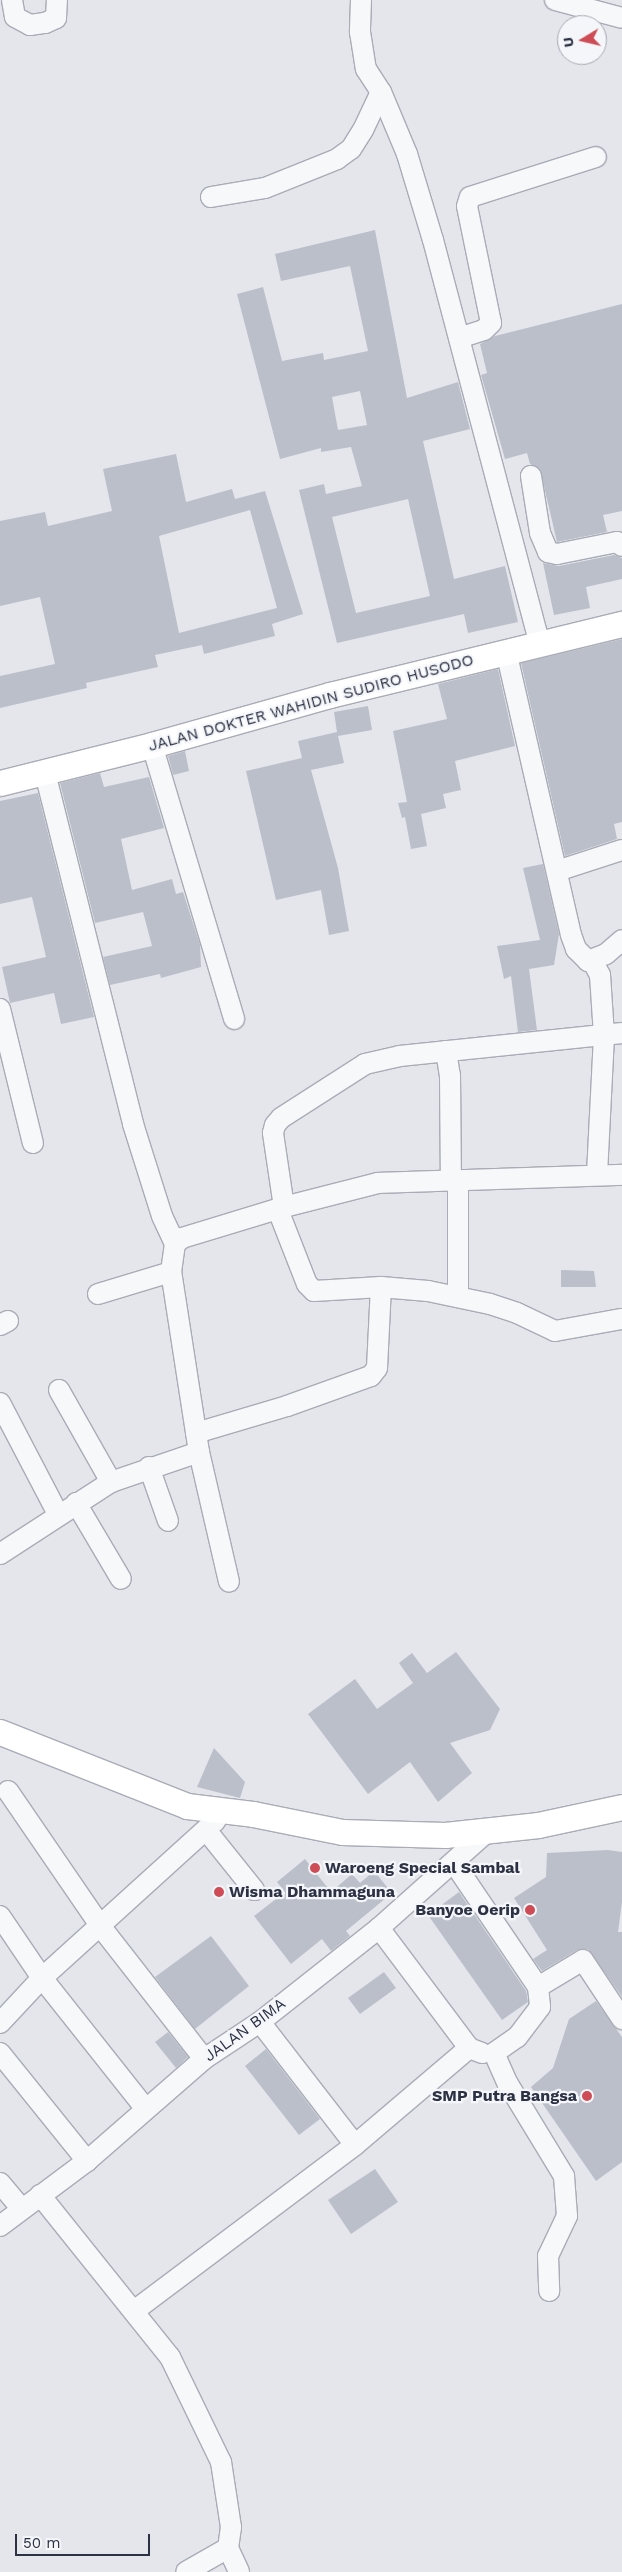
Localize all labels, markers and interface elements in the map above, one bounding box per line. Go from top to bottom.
north arrow [557,15,607,65]
text: U [559,36,577,48]
street label: JALAN DOKTER WAHIDIN SUDIRO HUSODO [146,650,476,756]
place label: Waroeng Special Sambal [325,1858,520,1878]
marker: Waroeng Special Sambal [309,1862,321,1874]
place label: Wisma Dhammaguna [229,1882,395,1902]
marker: Wisma Dhammaguna [213,1886,225,1898]
place label: Banyoe Oerip [415,1900,520,1920]
marker: Banyoe Oerip [524,1904,536,1916]
street label: JALAN BIMA [201,1994,289,2066]
place label: SMP Putra Bangsa [432,2086,577,2106]
marker: SMP Putra Bangsa [581,2090,593,2102]
scale bar [18,2524,152,2556]
text: 50 m [23,2534,60,2552]

